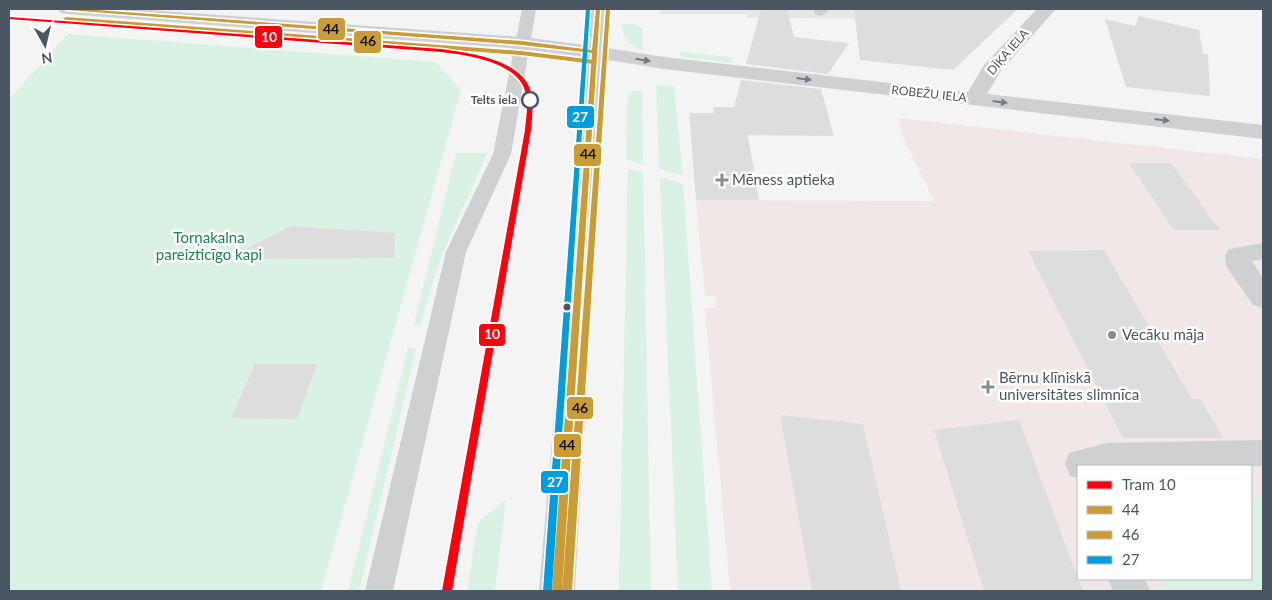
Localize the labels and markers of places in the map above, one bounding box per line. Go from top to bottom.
marker: Telts iela [521,91,539,109]
place label: Telts iela [471,92,517,107]
place label: Mēness aptieka [732,170,835,188]
marker: Mēness aptieka [716,174,728,186]
unlabelled marker [562,302,572,312]
place label: Vecāku māja [1122,325,1204,343]
marker: Vecāku māja [1106,329,1118,341]
place label: Bērnu klīniskā universitātes slimnīca [999,368,1139,403]
marker: Bērnu klīniskā universitātes slimnīca [981,380,995,394]

